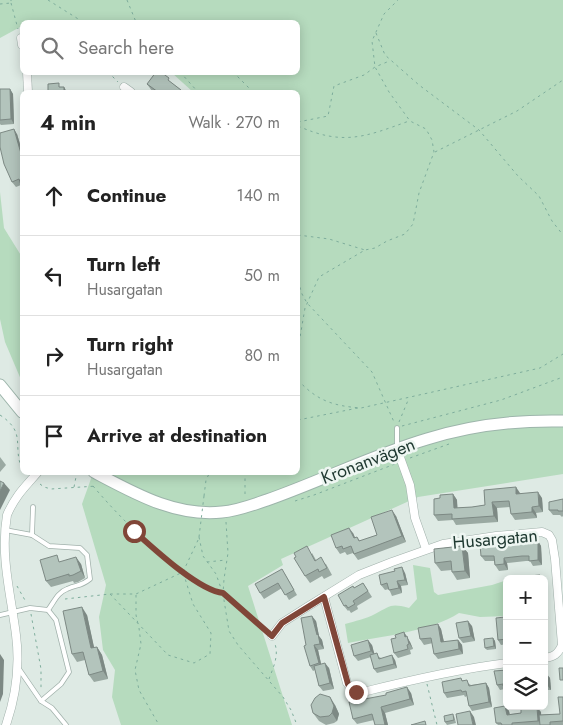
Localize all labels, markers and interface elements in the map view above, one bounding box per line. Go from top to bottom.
search box [20,20,300,75]
icon: search [38,34,66,62]
text: Search here [78,34,174,61]
text: 4 min [40,108,96,138]
text: Walk · 270 m [189,111,280,134]
icon: ahead [40,182,68,210]
text: Continue [87,182,166,209]
text: 140 m [237,184,280,207]
text: Turn left [87,251,160,278]
icon: left [40,262,68,290]
text: 50 m [244,264,280,287]
text: Husargatan [87,278,163,301]
text: Turn right [87,331,173,358]
icon: right [40,342,68,370]
text: 80 m [244,344,280,367]
text: Husargatan [87,358,163,381]
icon: arrive [40,422,68,450]
text: Arrive at destination [87,422,267,449]
street label: Kronanvägen [317,431,419,491]
route start [123,520,146,543]
street label: Husargatan [451,522,539,556]
map controls [503,575,548,710]
button: + [503,575,548,620]
button: − [503,620,548,665]
button: layers [503,665,548,710]
route end [345,681,368,704]

